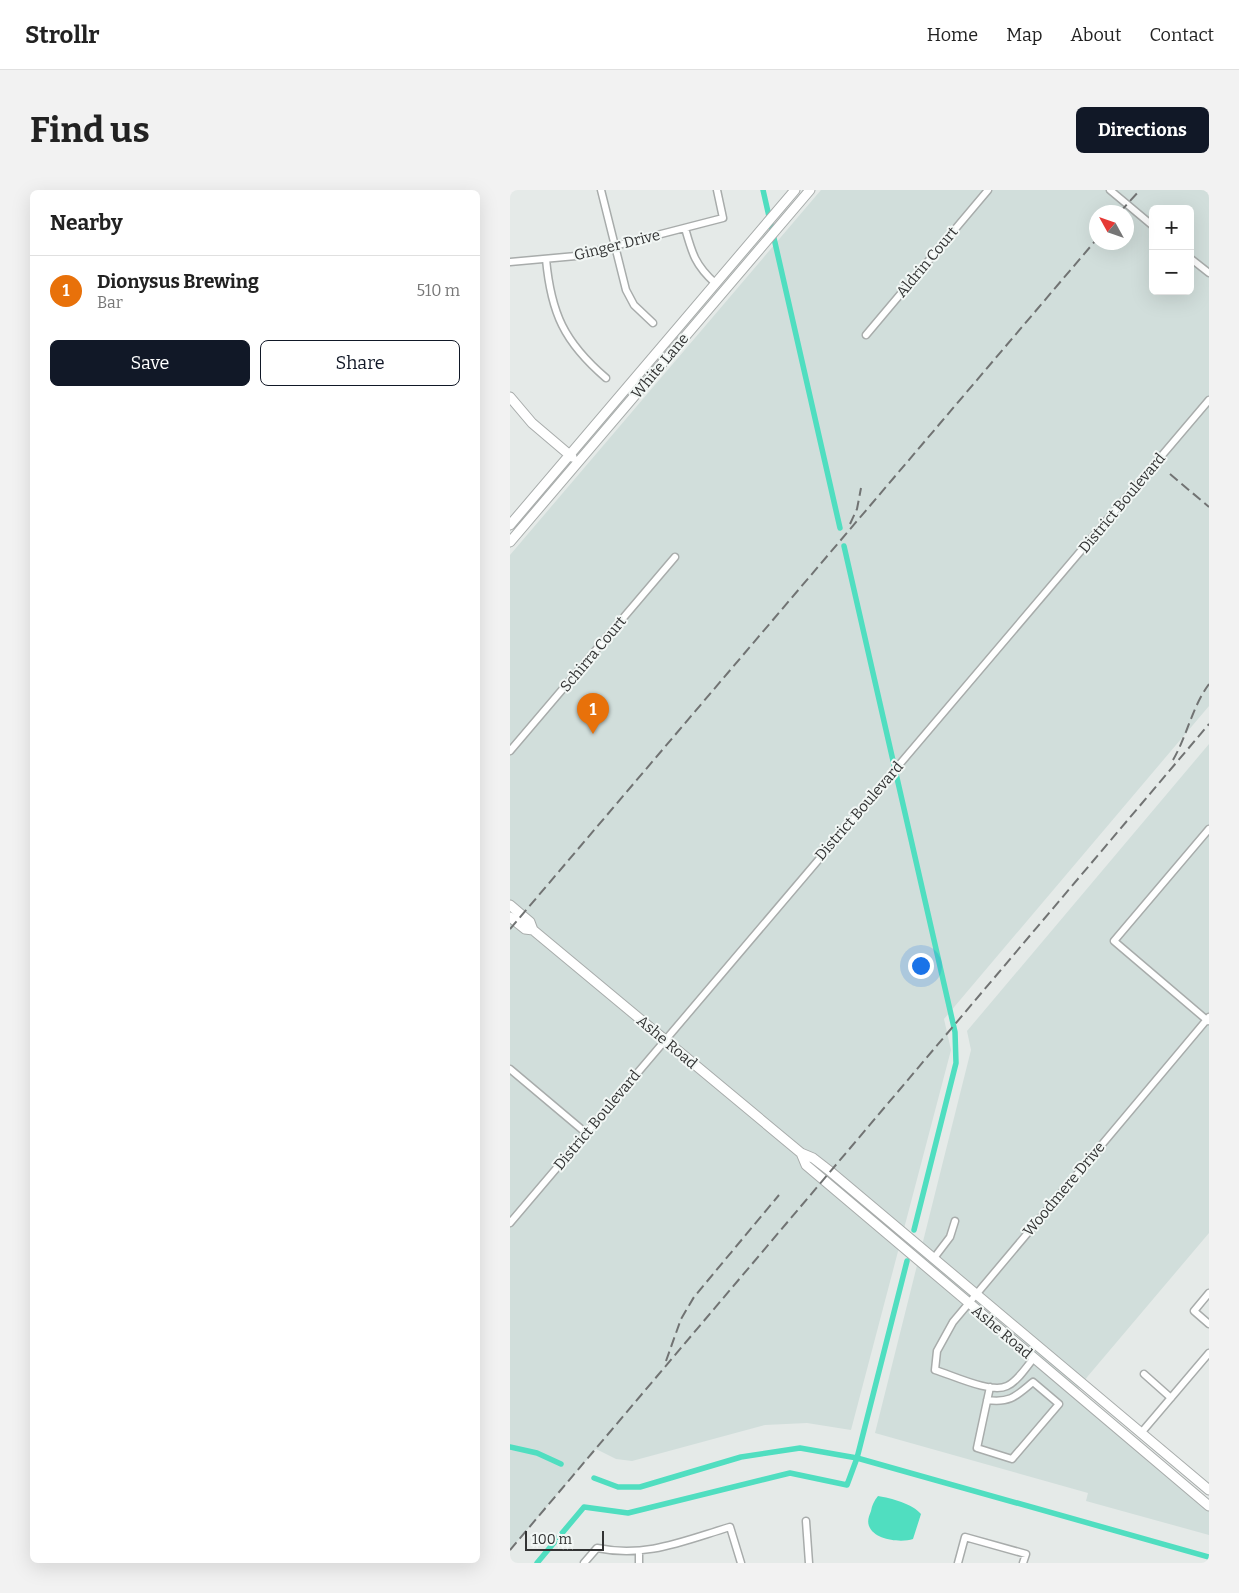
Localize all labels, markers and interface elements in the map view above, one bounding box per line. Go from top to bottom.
text: Strollr [25,21,100,49]
text: Home [927,24,978,46]
text: Map [1006,24,1042,46]
text: About [1070,24,1121,46]
text: Contact [1149,24,1214,46]
button: Directions [1076,107,1209,153]
text: Find us [30,109,150,151]
north arrow [1089,205,1134,250]
map controls [1149,205,1194,295]
button: + [1149,205,1194,250]
text: Nearby [50,210,123,236]
street label: Aldrin Court [892,223,962,301]
street label: Ginger Drive [572,226,662,264]
button: − [1149,250,1194,295]
text: Dionysus Brewing [97,270,259,293]
text: 1 [63,281,69,300]
text: 510 m [416,281,460,300]
text: Bar [97,293,123,312]
street label: White Lane [628,330,692,402]
button: Save [50,340,250,386]
button: Share [260,340,460,386]
street label: District Boulevard [1075,449,1169,557]
street label: Schirra Court [556,612,630,695]
pin: 1 [577,693,609,734]
street label: District Boulevard [811,758,907,864]
your location [908,953,934,979]
street label: Ashe Road [633,1012,701,1073]
street label: District Boulevard [550,1066,644,1174]
street label: Woodmere Drive [1019,1138,1109,1240]
street label: Ashe Road [968,1302,1036,1363]
scale bar [525,1528,604,1551]
text: 100 m [532,1531,572,1548]

